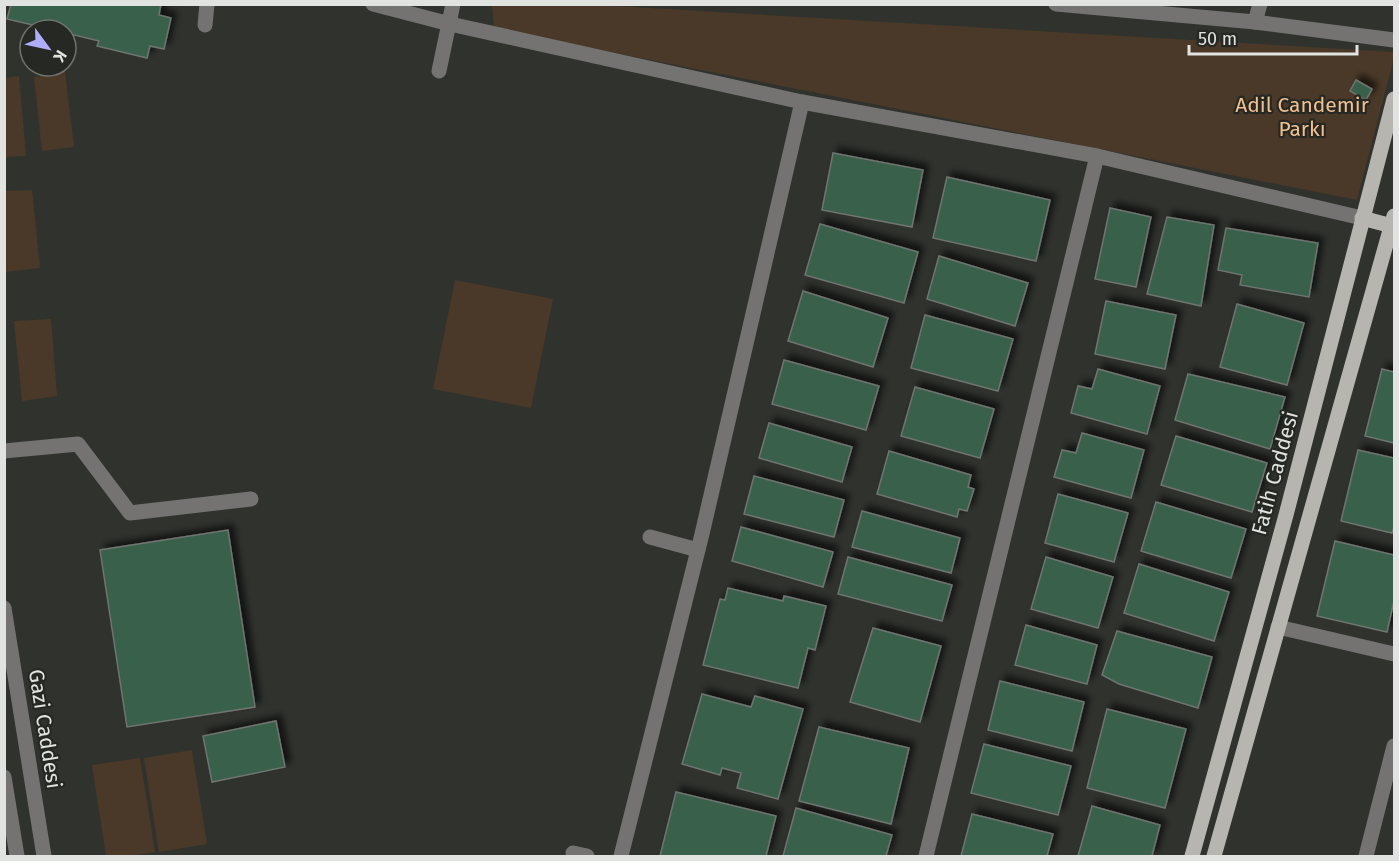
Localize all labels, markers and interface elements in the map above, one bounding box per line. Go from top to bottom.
north arrow [18,18,78,78]
scale bar [1189,18,1357,56]
text: 50 m [1198,28,1237,50]
text: K [49,46,71,66]
park label: Adil Candemir Parkı [1235,92,1369,142]
street label: Fatih Caddesi [1246,408,1304,538]
street label: Gazi Caddesi [23,667,67,791]

